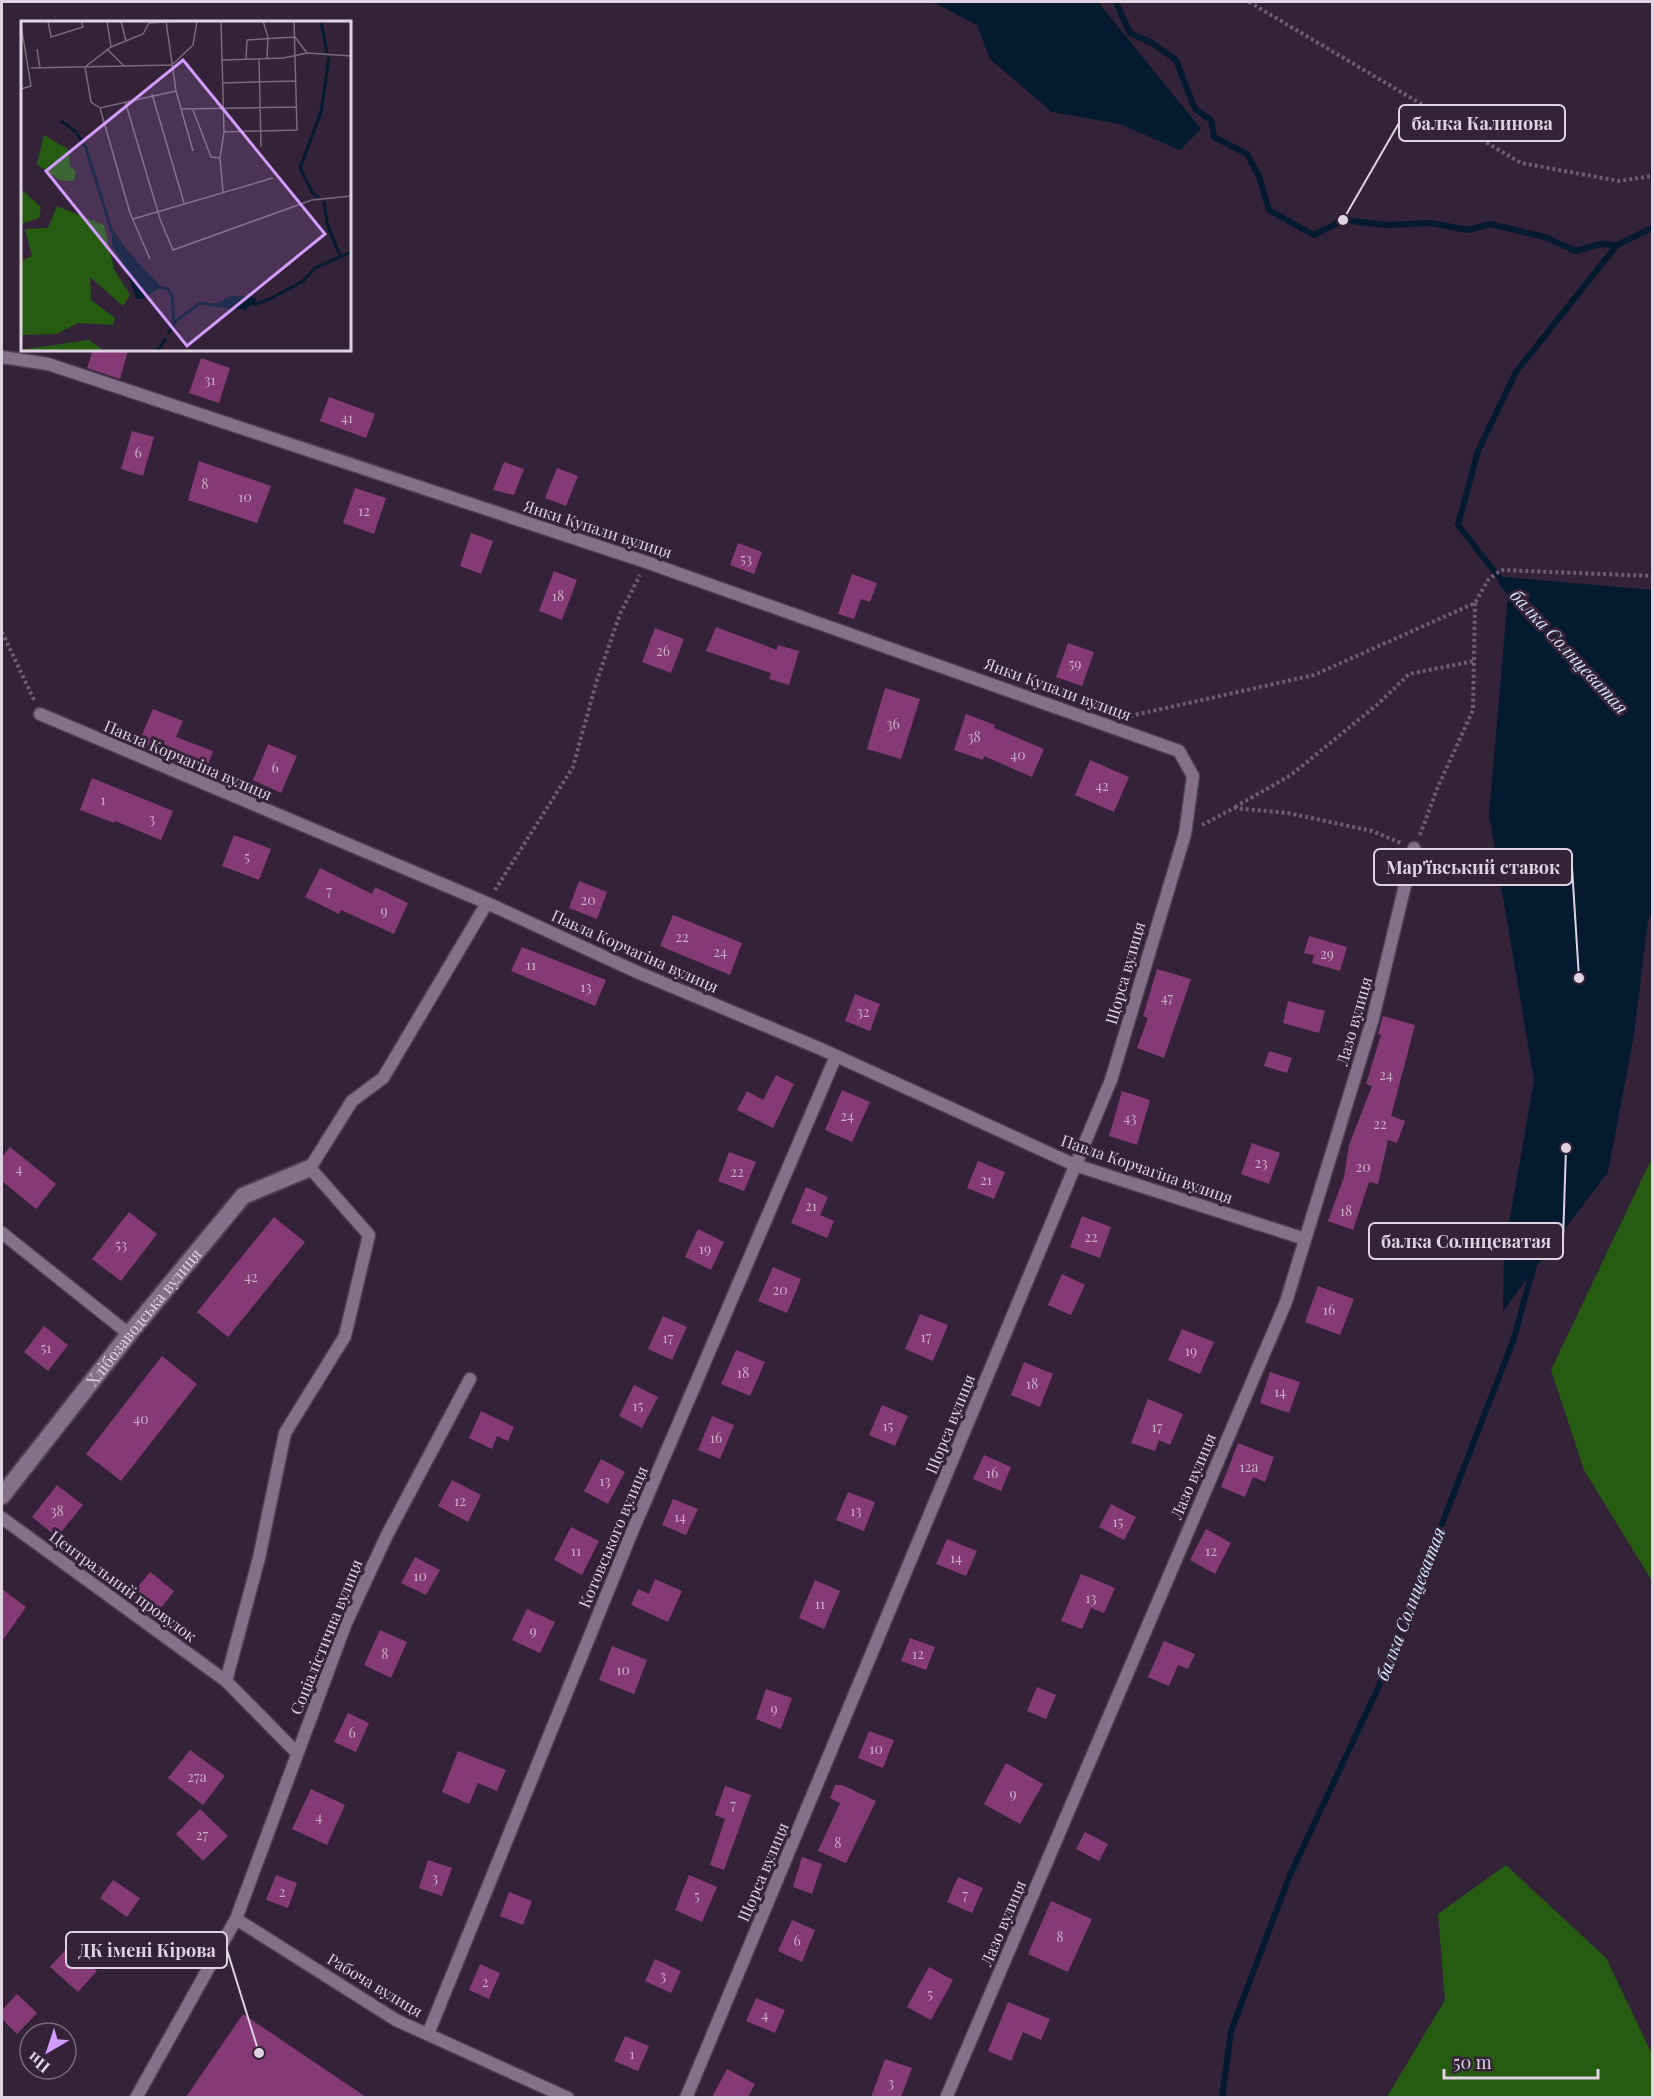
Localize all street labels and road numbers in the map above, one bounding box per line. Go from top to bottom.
street label: Янки Купали вулиця [520,494,675,563]
street label: Янки Купали вулиця [981,652,1135,725]
street label: Павла Корчагіна вулиця [101,715,276,805]
street label: Павла Корчагіна вулиця [548,904,722,997]
street label: Щорса вулиця [1100,919,1149,1027]
street label: Лазо вулиця [1331,974,1376,1069]
street label: Павла Корчагіна вулиця [1058,1129,1236,1208]
street label: Хлібозаводська вулиця [81,1243,206,1390]
street label: Щорса вулиця [920,1370,979,1477]
street label: Лазо вулиця [1165,1429,1220,1523]
street label: Котовського вулиця [573,1462,652,1611]
street label: Центральний провулок [46,1525,201,1646]
street label: Соціалістична вулиця [285,1556,366,1718]
street label: Щорса вулиця [732,1819,793,1925]
street label: Лазо вулиця [975,1876,1030,1970]
street label: Рабоча вулиця [324,1948,427,2022]

